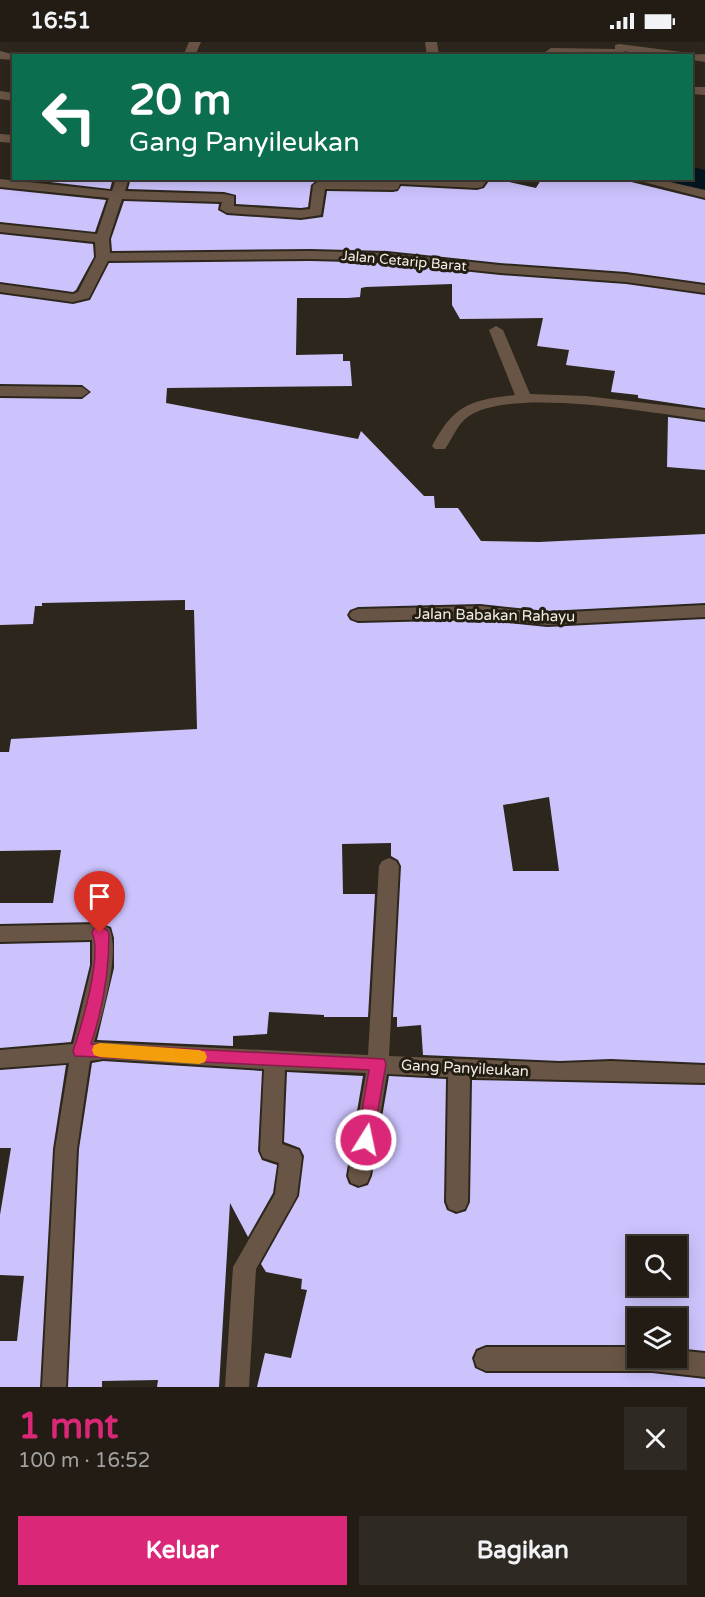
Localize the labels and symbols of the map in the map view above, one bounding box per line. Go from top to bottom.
street label: Jalan Cetarip Barat [341,247,468,275]
street label: Jalan Babakan Rahayu [415,605,575,625]
pin [74,871,125,933]
street label: Gang Panyileukan [401,1056,529,1080]
position arrow [334,1108,398,1172]

